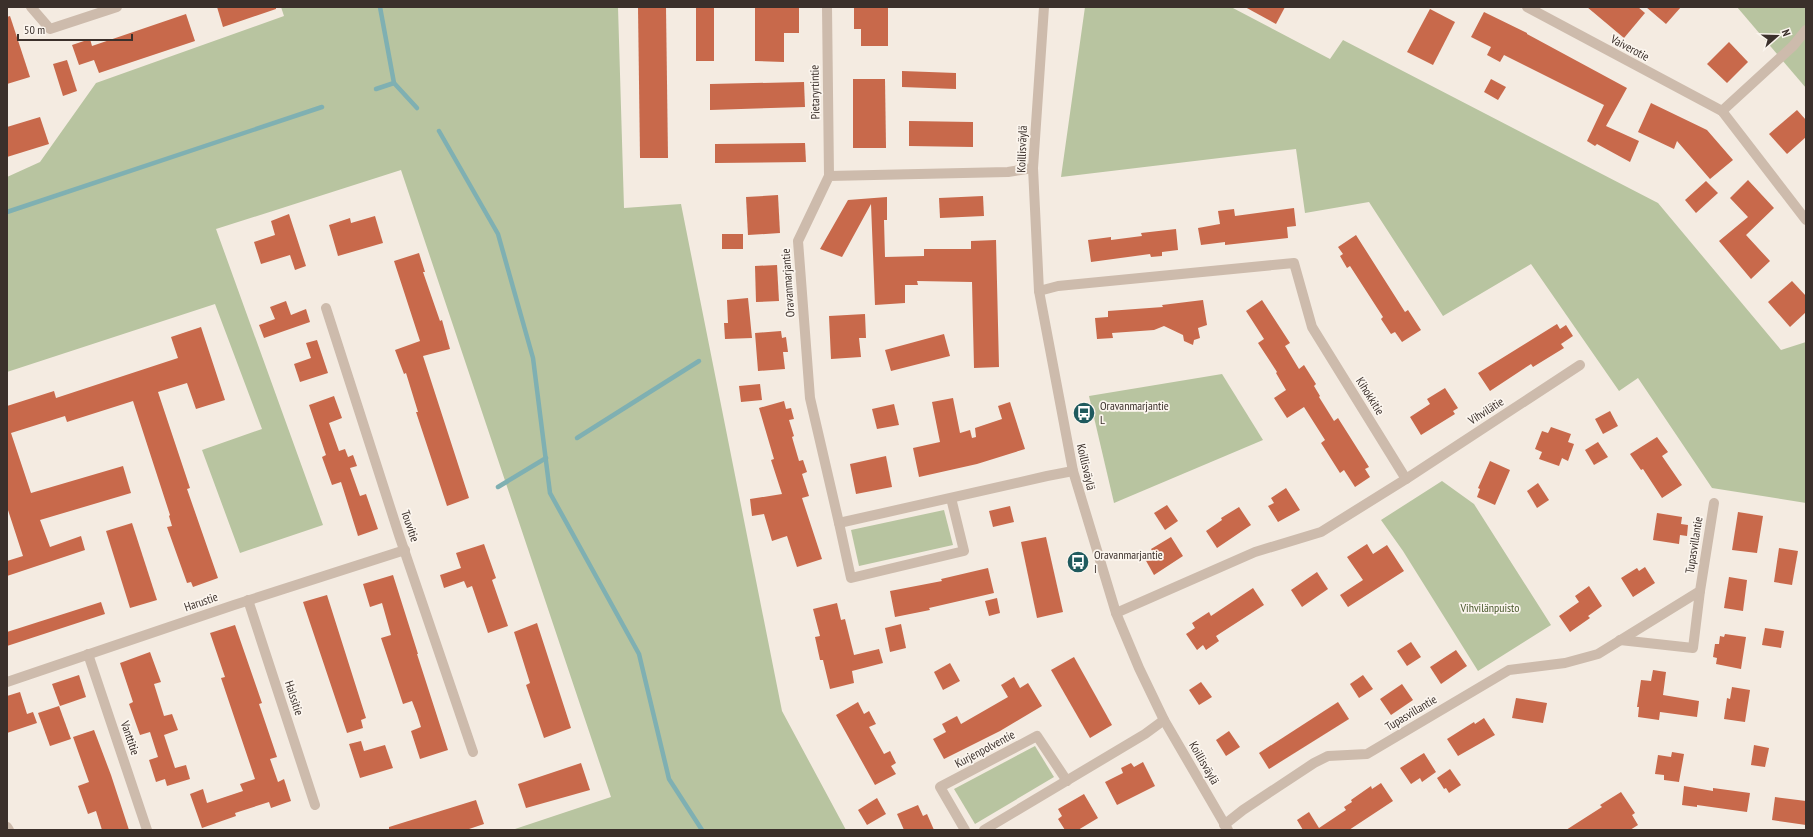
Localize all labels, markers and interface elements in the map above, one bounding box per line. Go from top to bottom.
scale bar [18,16,132,42]
north arrow [1757,16,1797,56]
text: 50 m [24,22,45,37]
text: N [1779,27,1794,38]
street label: Vaiverotie [1608,31,1652,64]
street label: Pietaryrtintie [807,65,822,119]
street label: Koillisväylä [1013,125,1030,173]
street label: Oravanmarjantie [778,248,797,318]
street label: Kihokkitie [1353,374,1388,417]
street label: Vihvilätie [1464,394,1506,428]
place label: Oravanmarjantie L [1100,398,1169,427]
bus stop icon: Oravanmarjantie L [1071,400,1097,426]
street label: Koillisväylä [1074,442,1099,492]
street label: Touvitie [398,508,423,544]
street label: Tupasvillantie [1682,515,1705,574]
place label: Oravanmarjantie I [1094,547,1163,576]
bus stop icon: Oravanmarjantie I [1065,549,1091,575]
street label: Harustie [182,589,220,614]
park label: Vihvilänpuisto [1459,600,1520,615]
street label: Halssitie [282,679,307,717]
street label: Tupasvillantie [1382,691,1439,734]
street label: Vanttitie [117,718,143,757]
street label: Kurjenpolventie [952,726,1017,771]
street label: Koillisväylä [1186,739,1223,787]

